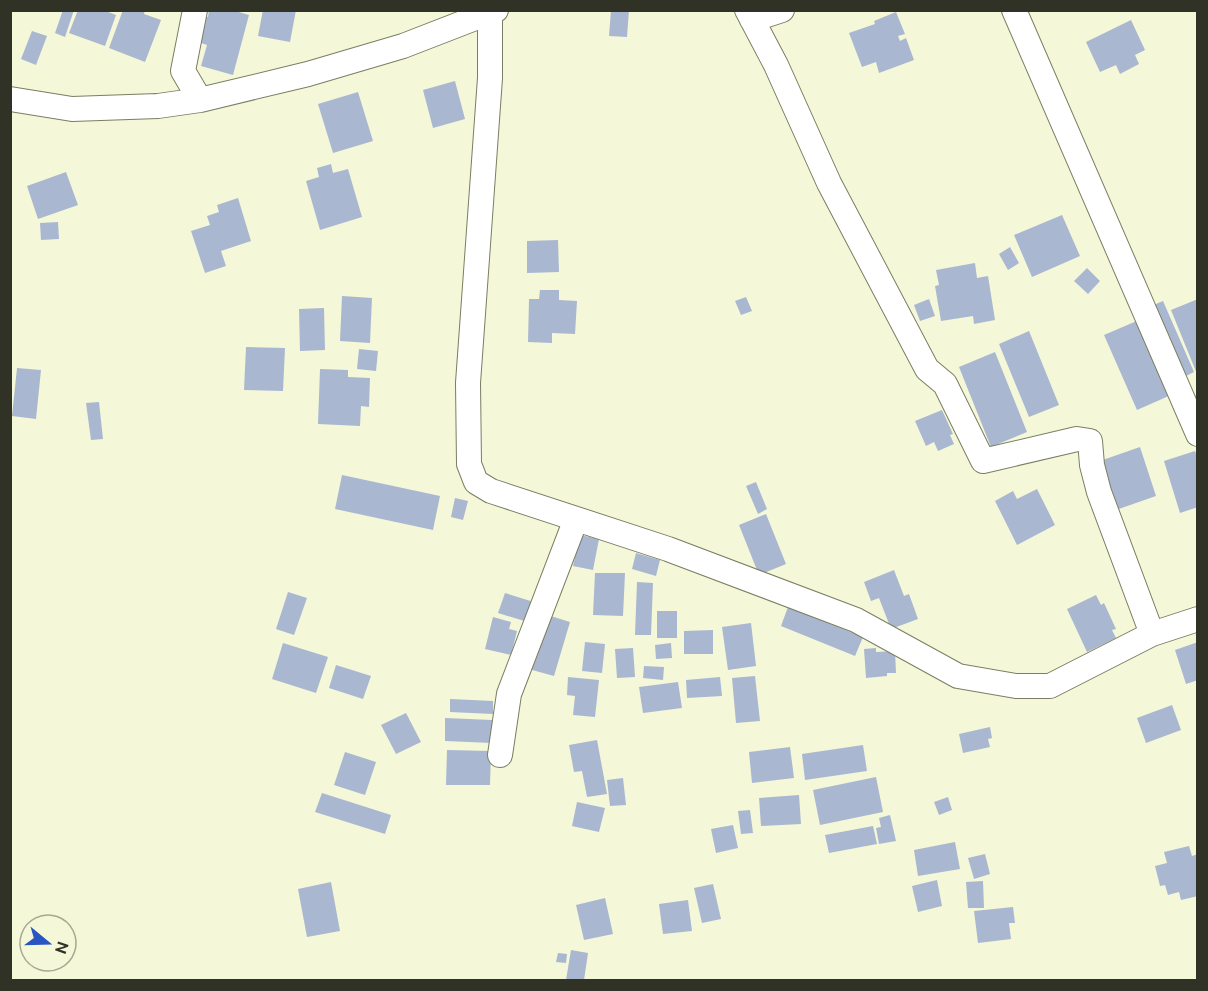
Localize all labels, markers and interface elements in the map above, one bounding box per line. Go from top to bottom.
north arrow [18,913,78,973]
text: N [52,939,73,956]

